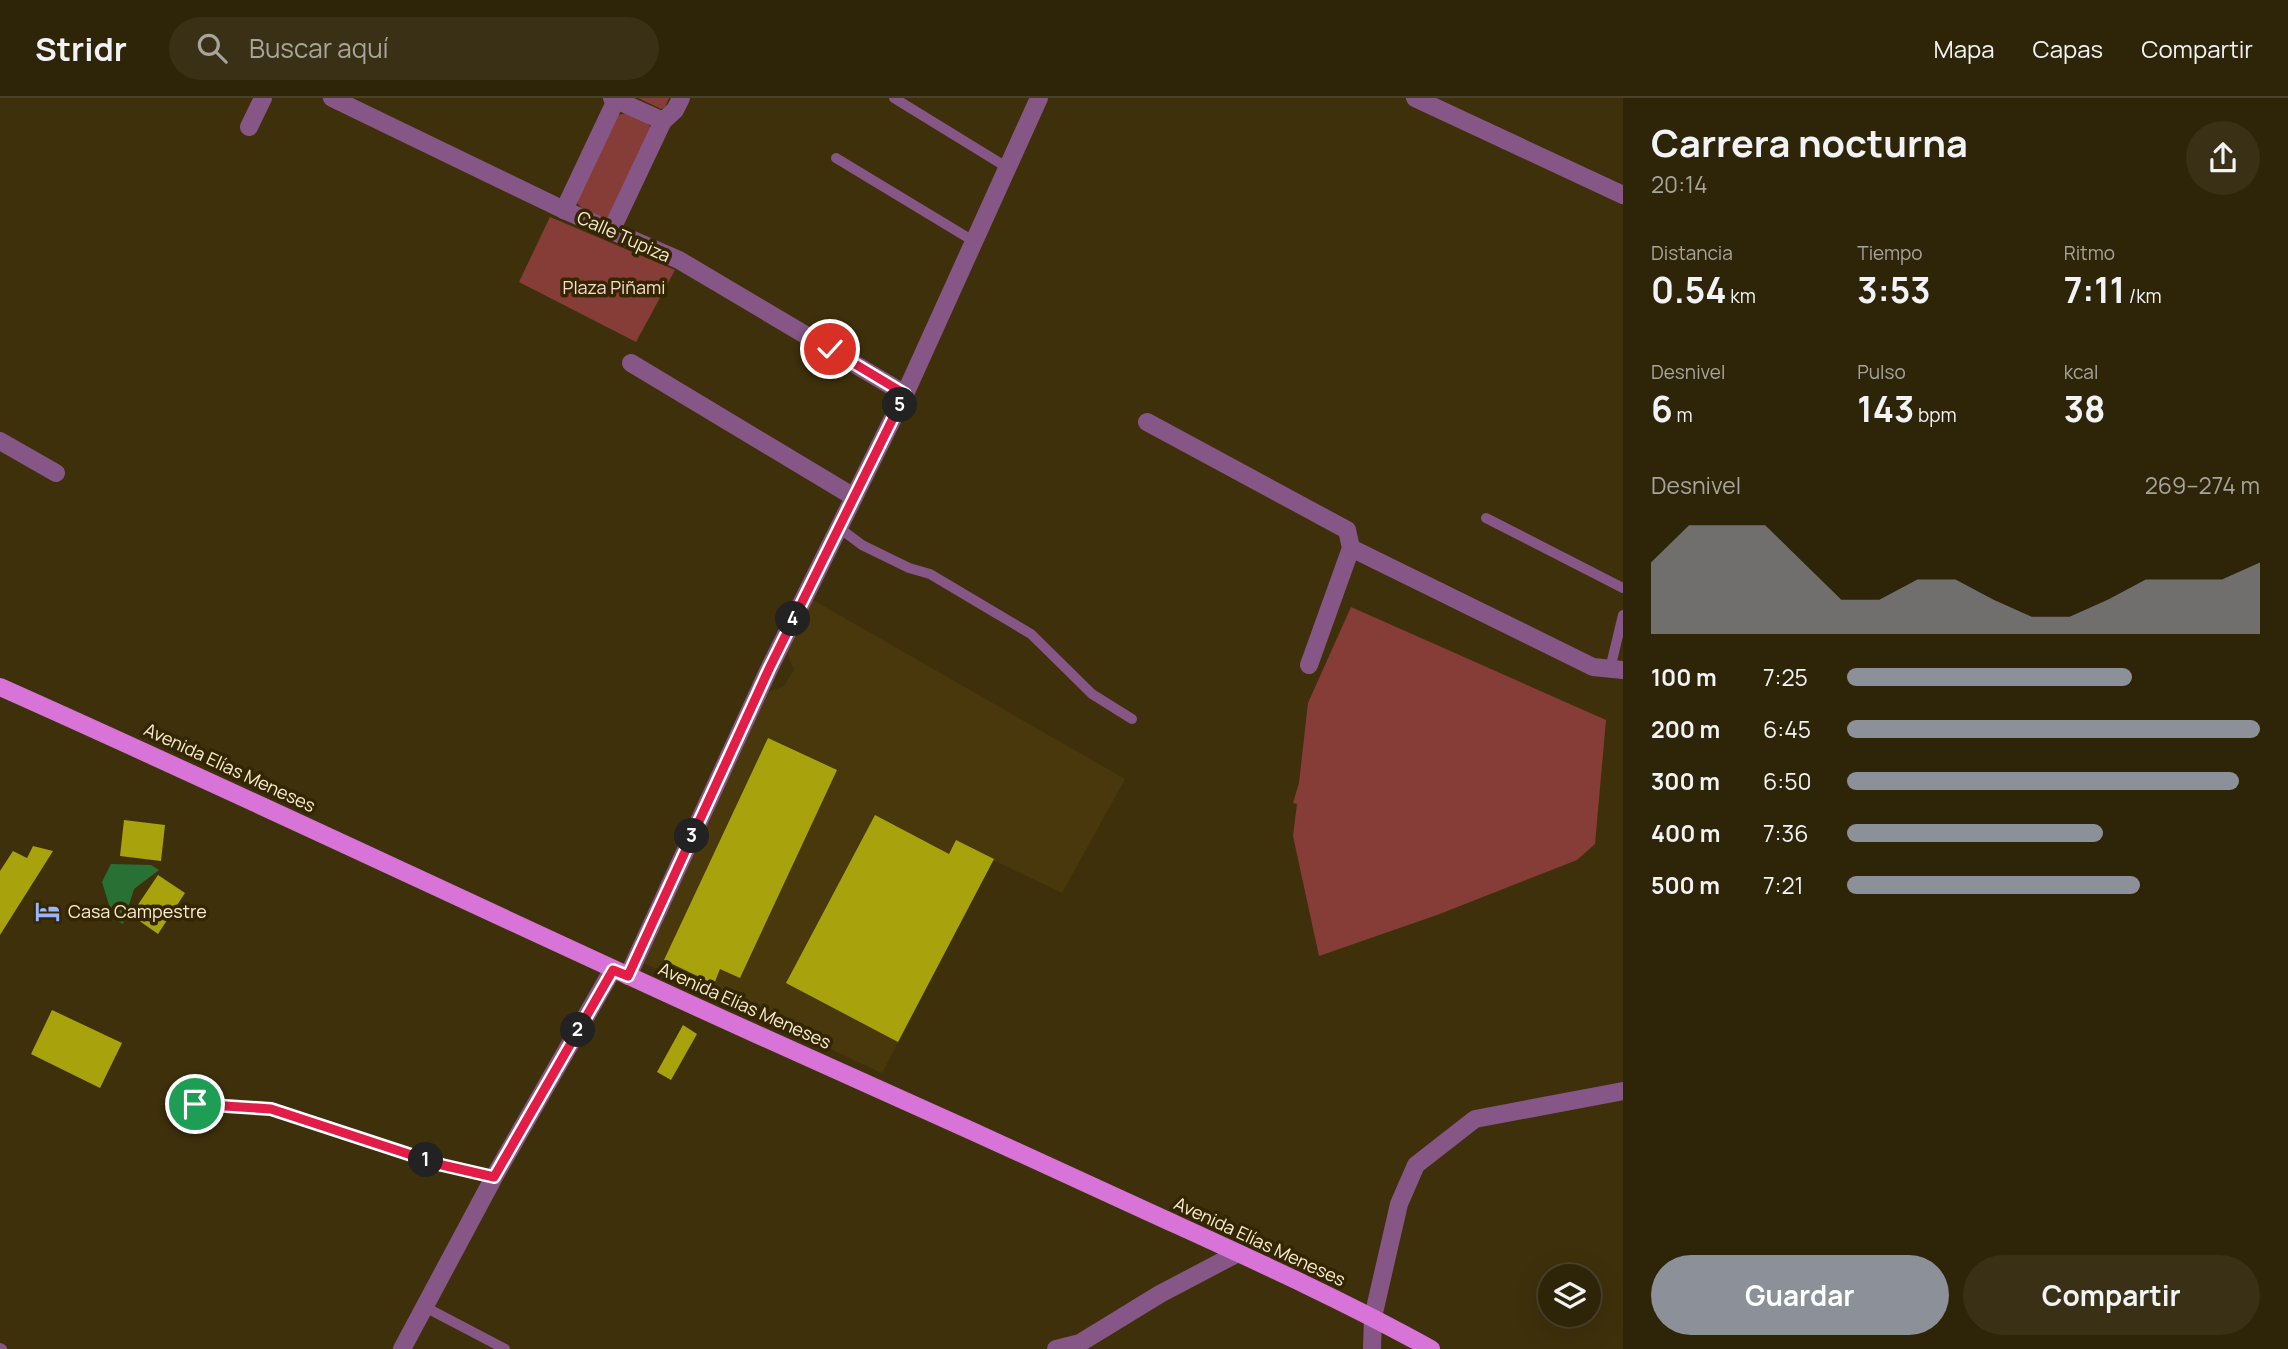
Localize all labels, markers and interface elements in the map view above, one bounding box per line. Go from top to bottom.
search box [169,17,659,80]
text: Stridr [35,26,127,71]
icon: search [193,29,231,67]
text: Buscar aquí [249,30,389,66]
text: Mapa [1934,32,1995,65]
text: Capas [2033,32,2103,65]
text: Compartir [2141,32,2253,65]
text: Carrera nocturna [1651,116,1968,168]
button: share [2186,121,2260,195]
text: 20:14 [1651,168,1708,200]
street label: Calle Tupiza [574,205,674,267]
text: Distancia [1651,240,1733,266]
text: Tiempo [1857,240,1923,266]
text: Ritmo [2064,240,2115,266]
text: 0.54 [1651,266,1726,314]
text: 3:53 [1857,266,1931,314]
text: 7:11 [2064,266,2125,314]
park label: Plaza Piñami [563,275,665,299]
text: km [1726,283,1756,309]
text: /km [2125,283,2162,309]
pin [800,319,860,379]
icon: check [811,330,849,368]
text: Desnivel [1651,359,1725,385]
text: Pulso [1857,359,1906,385]
text: kcal [2064,359,2098,385]
text: 6 [1651,385,1673,433]
text: 143 [1857,385,1914,433]
text: 38 [2064,385,2105,433]
pin: 5 [883,388,918,422]
text: 5 [894,391,905,417]
text: m [1673,402,1693,428]
text: bpm [1914,402,1957,428]
text: Desnivel [1651,469,1741,501]
text: 269–274 m [2145,469,2260,501]
pin: 4 [776,602,810,636]
text: 4 [787,605,798,631]
text: 100 m [1651,661,1717,693]
text: 7:25 [1763,661,1808,693]
text: 200 m [1651,713,1720,745]
text: 6:45 [1763,713,1811,745]
street label: Avenida Elías Meneses [140,717,320,817]
text: 300 m [1651,765,1720,797]
text: 6:50 [1763,765,1811,797]
text: 400 m [1651,817,1721,849]
text: 7:36 [1763,817,1808,849]
pin: 3 [674,818,710,854]
text: 3 [686,822,697,848]
text: 500 m [1651,869,1720,901]
text: 7:21 [1763,869,1804,901]
hotel icon: Casa Campestre [34,897,62,925]
place label: Casa Campestre [68,899,207,923]
street label: Avenida Elías Meneses [655,956,835,1054]
pin: 2 [560,1012,596,1048]
text: 2 [572,1016,583,1042]
pin [165,1074,225,1134]
icon: arrive [176,1085,214,1123]
pin: 1 [408,1142,444,1178]
text: 1 [421,1146,430,1172]
street label: Avenida Elías Meneses [1170,1191,1350,1291]
button: Guardar [1651,1255,1949,1335]
button: Compartir [1963,1255,2260,1335]
map controls [1538,1264,1601,1327]
button: layers [1538,1264,1601,1327]

